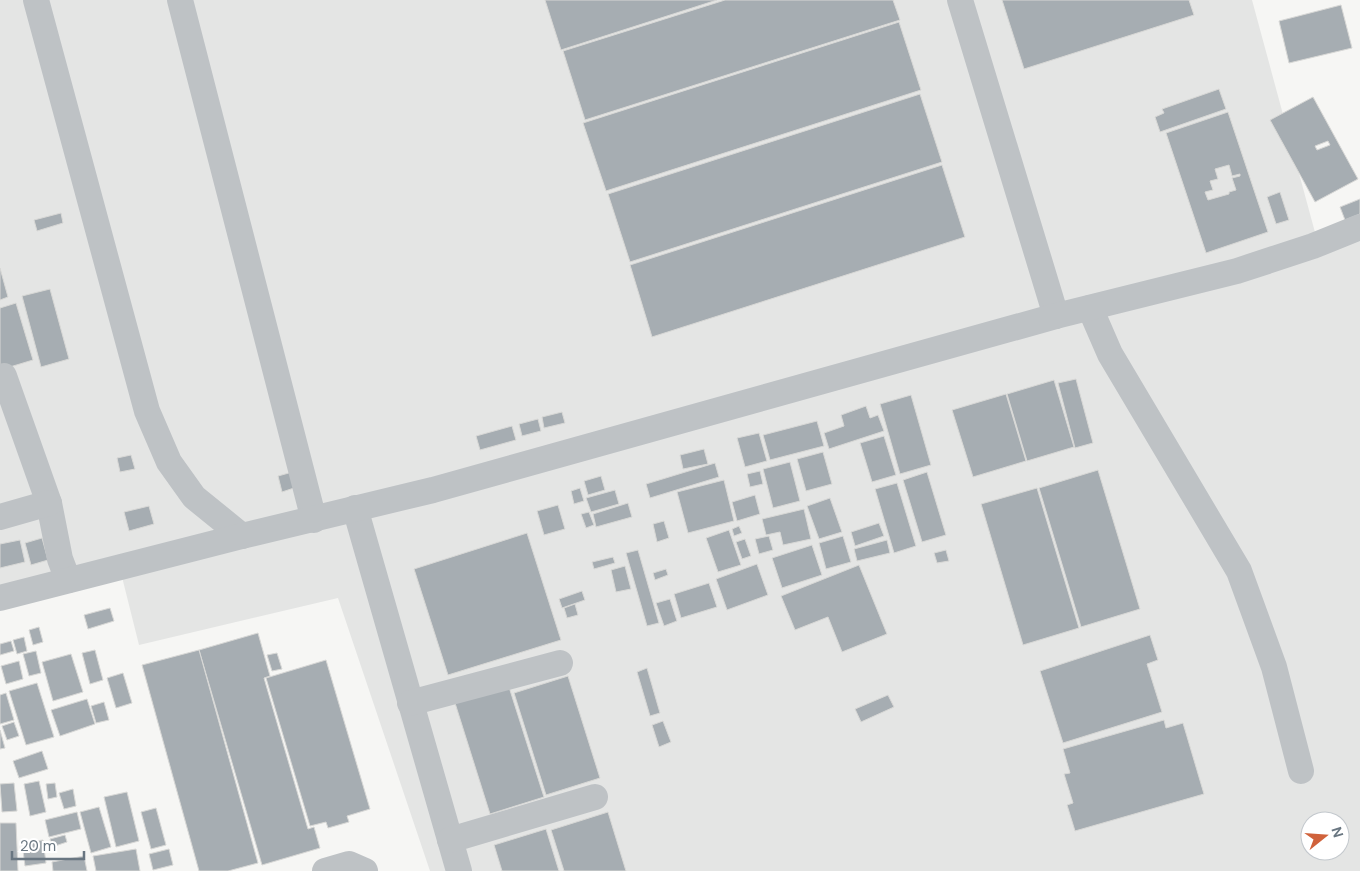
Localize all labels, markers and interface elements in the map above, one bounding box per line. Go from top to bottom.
north arrow [1300,811,1350,861]
text: N [1327,825,1348,840]
scale bar [12,828,85,860]
text: 20 m [20,836,56,856]

